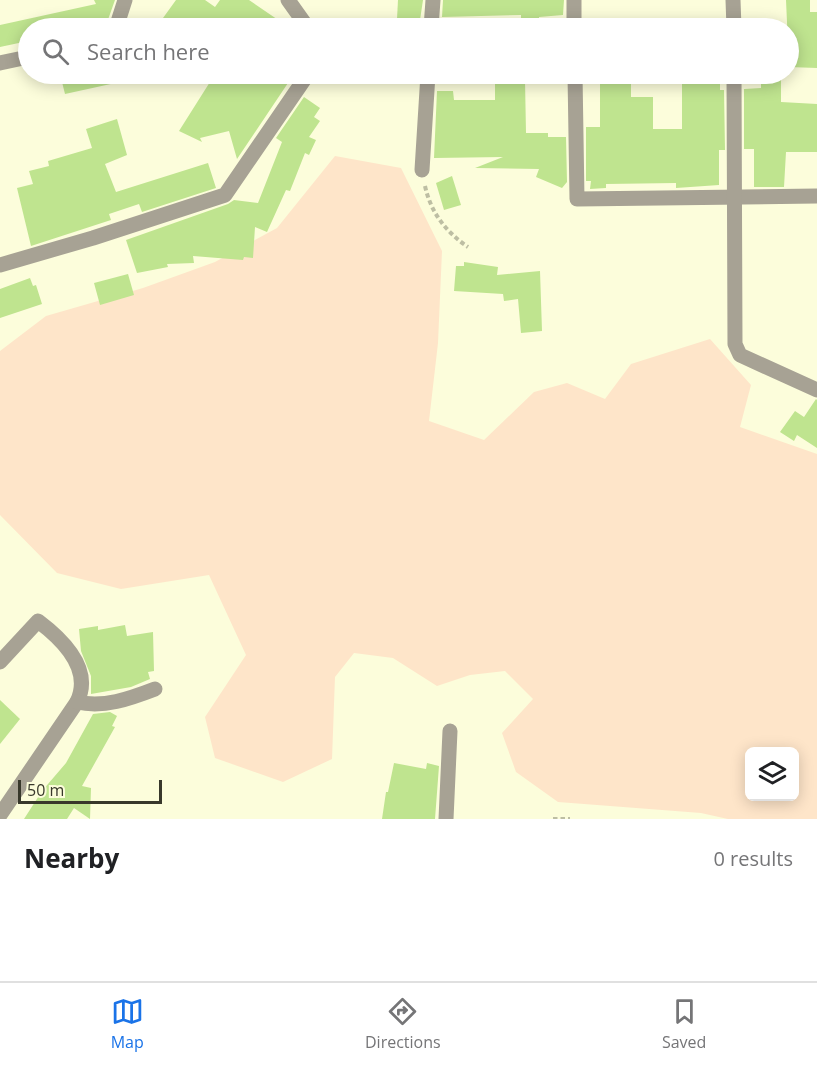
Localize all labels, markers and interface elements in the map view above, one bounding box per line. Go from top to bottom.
search box [18,18,799,84]
icon: search [39,35,72,68]
text: Search here [87,36,210,66]
map controls [745,747,799,801]
button: layers [745,747,799,801]
scale bar [18,777,162,804]
text: 50 m [27,779,64,801]
text: Nearby [24,840,119,876]
text: 0 results [713,845,793,872]
tab: Map [111,995,144,1053]
tab: Directions [365,995,441,1053]
tab: Saved [662,995,706,1053]

